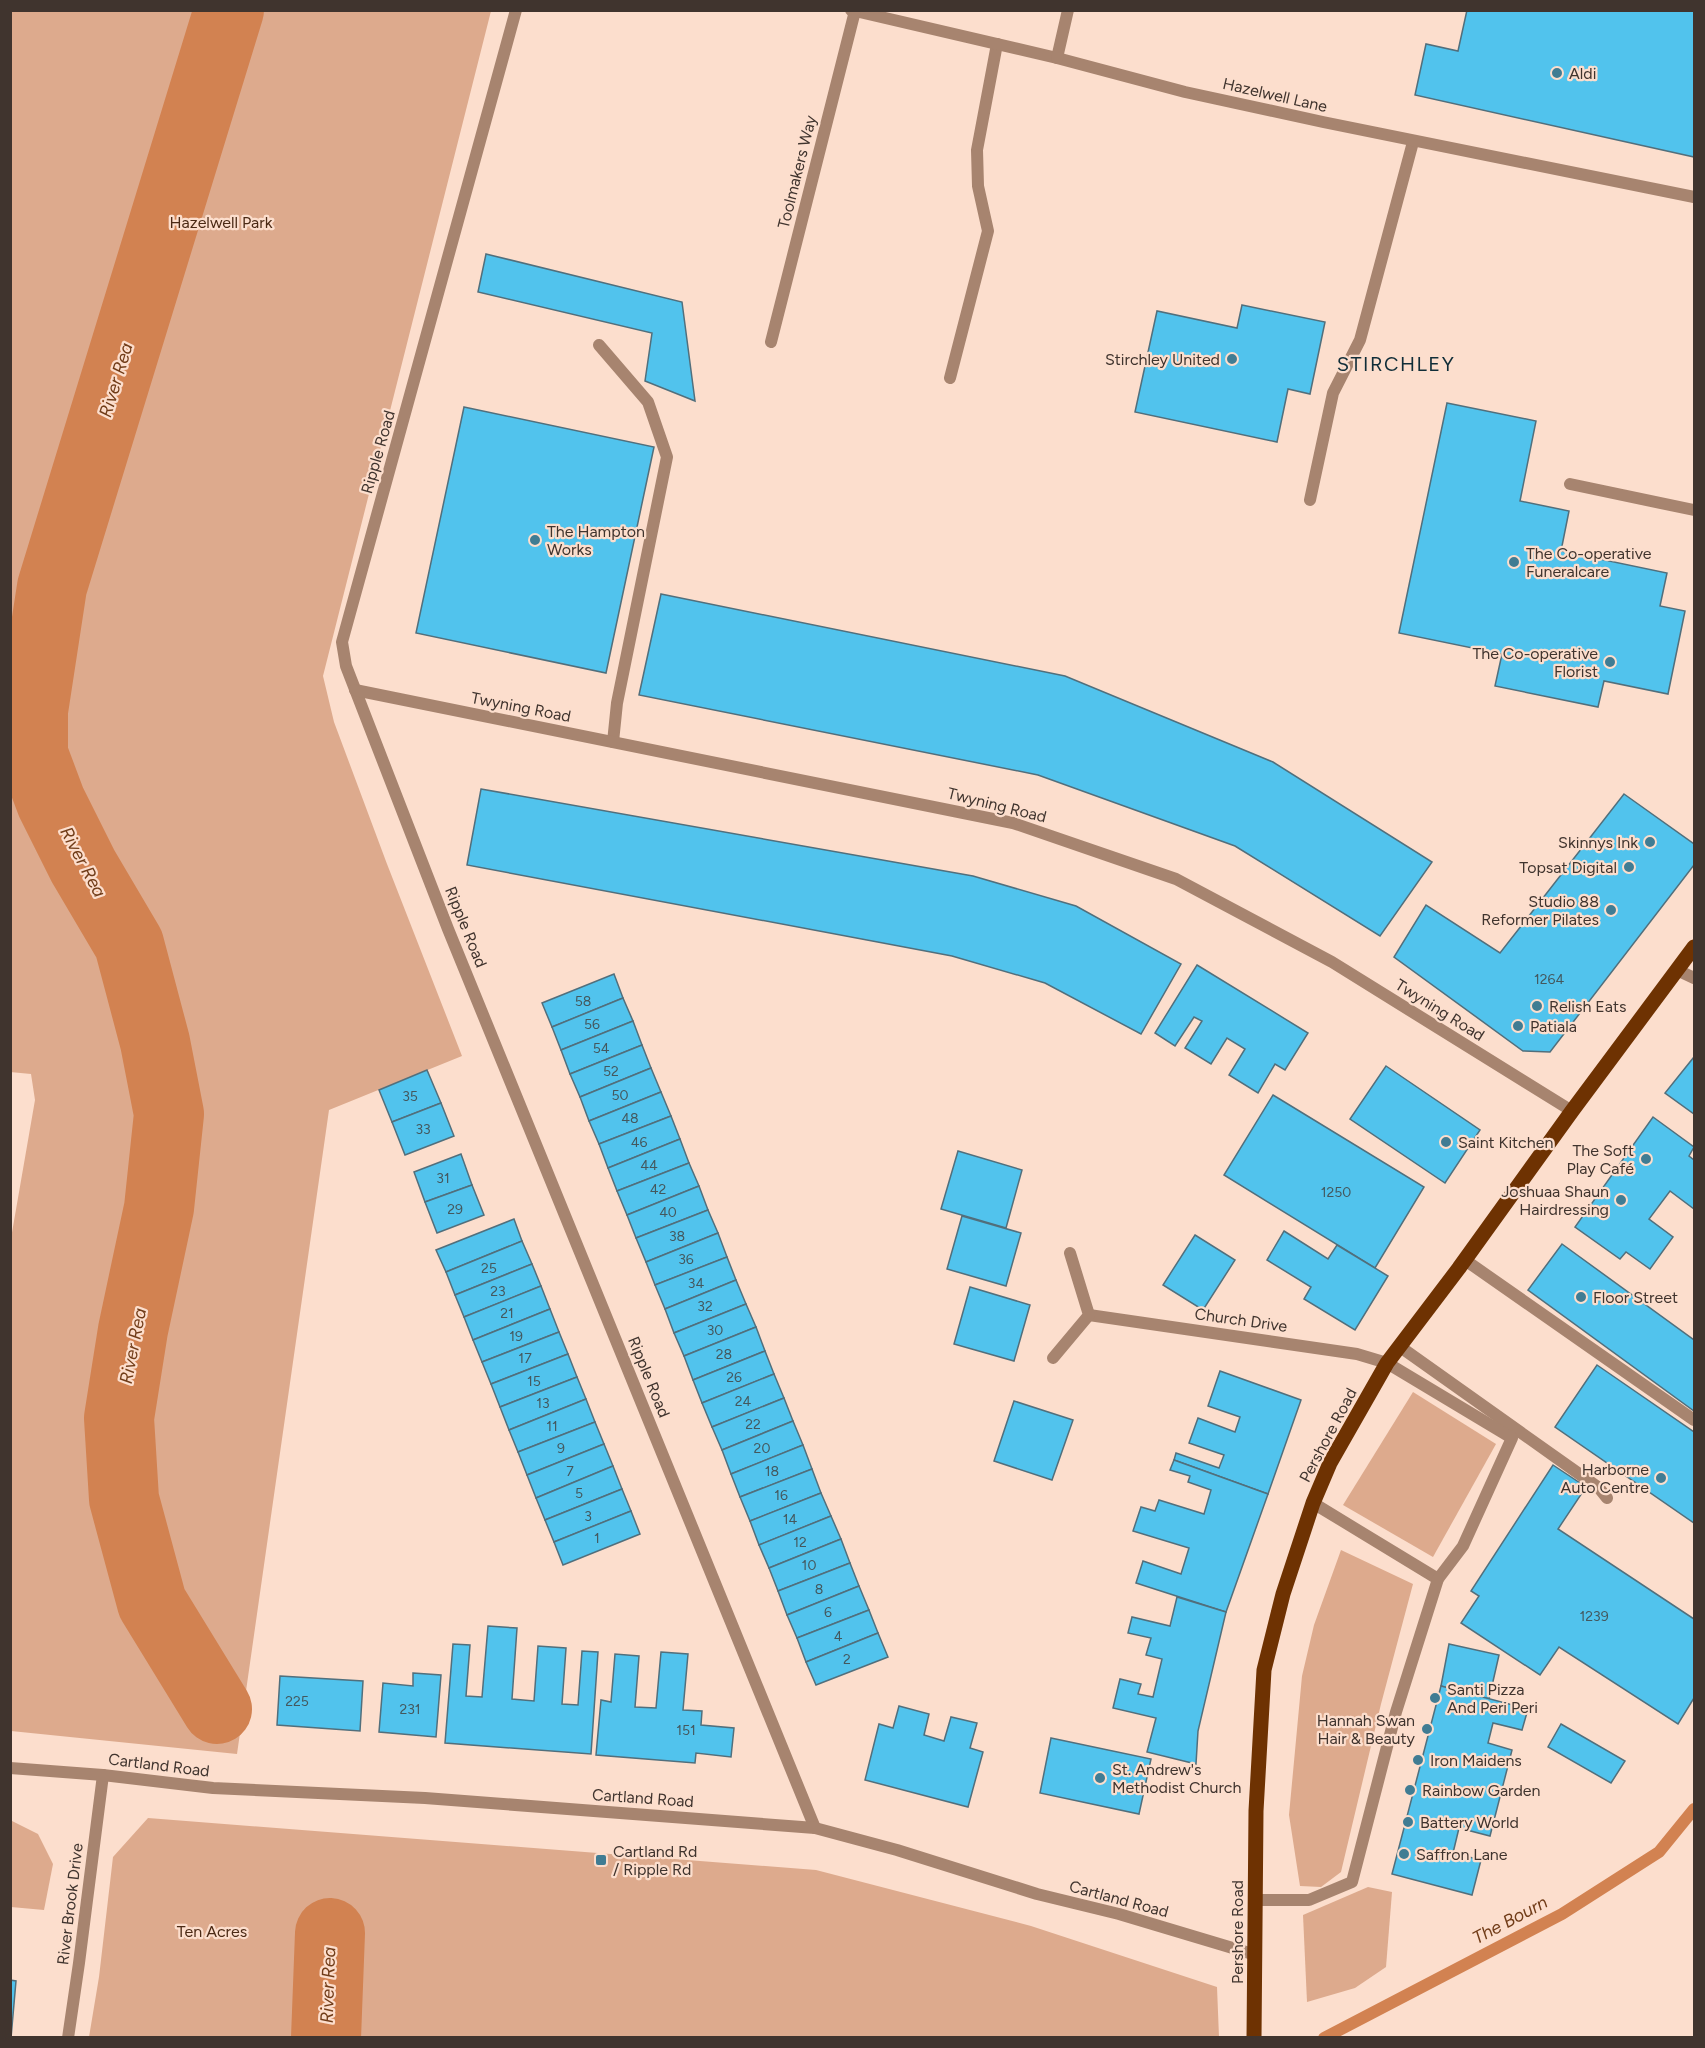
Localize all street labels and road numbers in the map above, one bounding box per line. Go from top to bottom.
street label: Hazelwell Lane [1221,74,1329,116]
street label: Toolmakers Way [774,113,820,231]
street label: Ripple Road [357,408,399,496]
street label: Twyning Road [469,688,573,726]
street label: Twyning Road [946,784,1048,826]
street label: Ripple Road [441,884,491,970]
street label: Twyning Road [1392,975,1488,1045]
street label: Church Drive [1193,1304,1289,1336]
street label: Ripple Road [624,1334,674,1420]
street label: Pershore Road [1295,1385,1361,1485]
street label: Cartland Road [107,1749,211,1781]
street label: Cartland Road [592,1785,694,1811]
street label: River Brook Drive [53,1842,87,1966]
street label: Cartland Road [1067,1877,1171,1921]
street label: Pershore Road [1228,1880,1247,1984]

